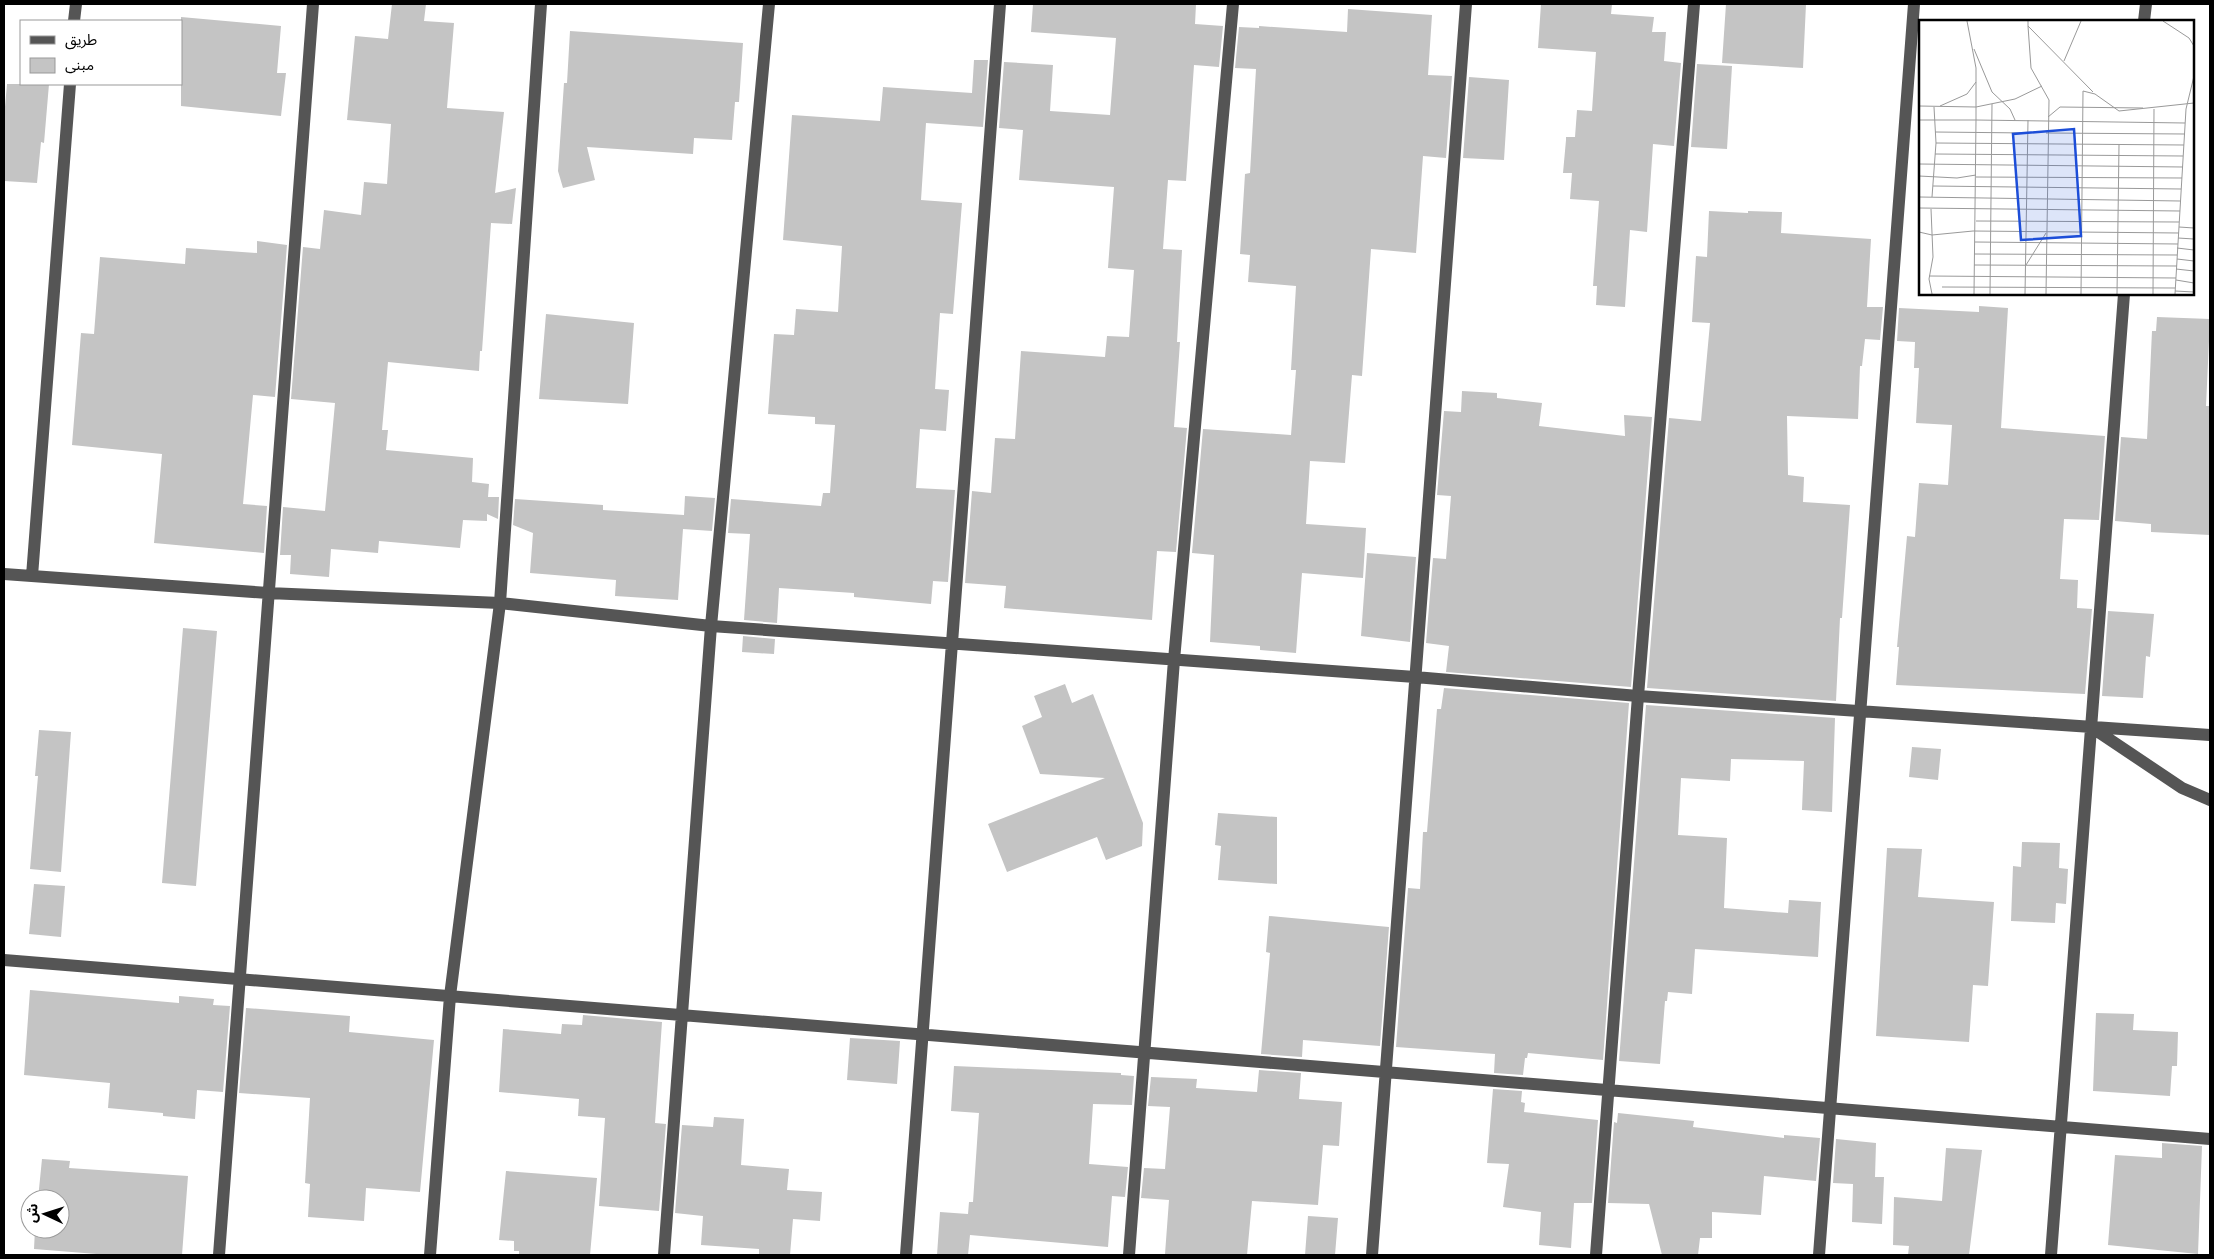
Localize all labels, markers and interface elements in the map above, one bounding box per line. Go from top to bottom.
legend [20,20,182,85]
inset map [1919,20,2194,295]
text: طريق [65,31,97,50]
text: مبنى [65,56,94,74]
north arrow [20,1189,70,1239]
text: ش [23,1203,41,1223]

